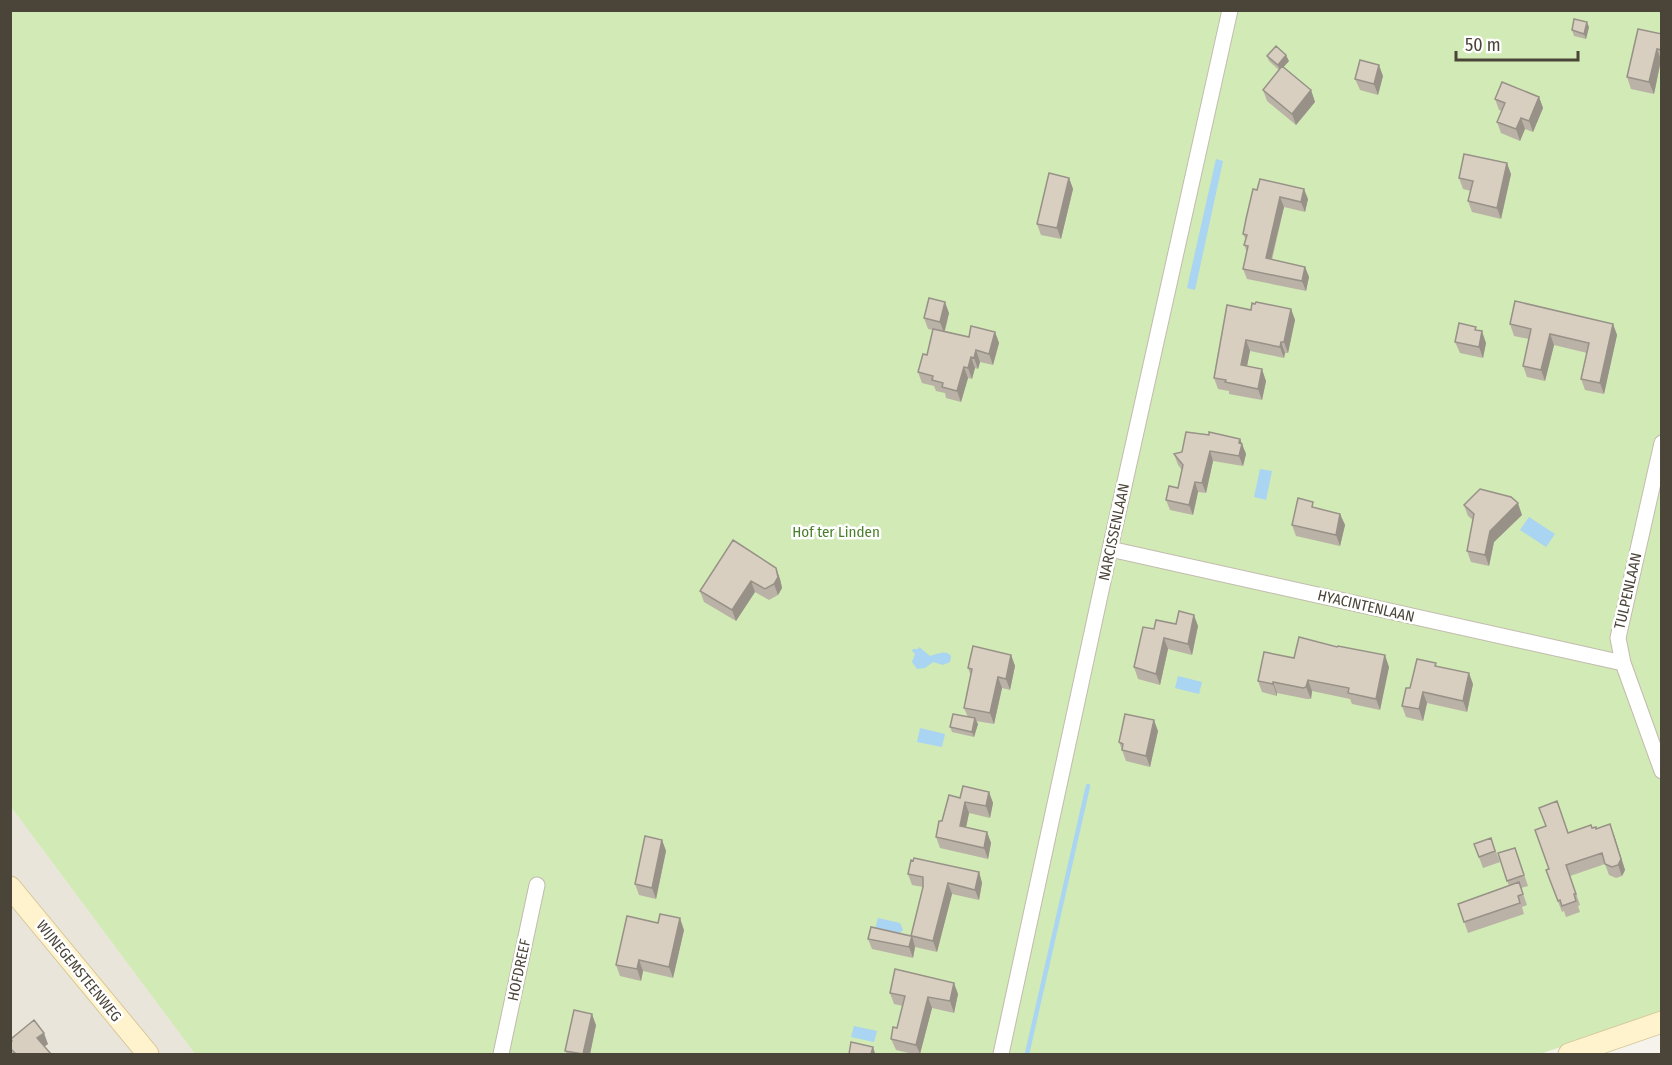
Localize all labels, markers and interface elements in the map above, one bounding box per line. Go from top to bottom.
scale bar [1456,24,1578,62]
text: 50 m [1465,34,1501,56]
street label: NARCISSENLAAN [1095,482,1133,582]
park label: Hof ter Linden [792,523,880,541]
street label: TULPENLAAN [1610,551,1646,631]
street label: HYACINTENLAAN [1316,586,1416,626]
street label: WIJNEGEMSTEENWEG [33,917,125,1025]
street label: HOFDREEF [504,937,534,1002]

